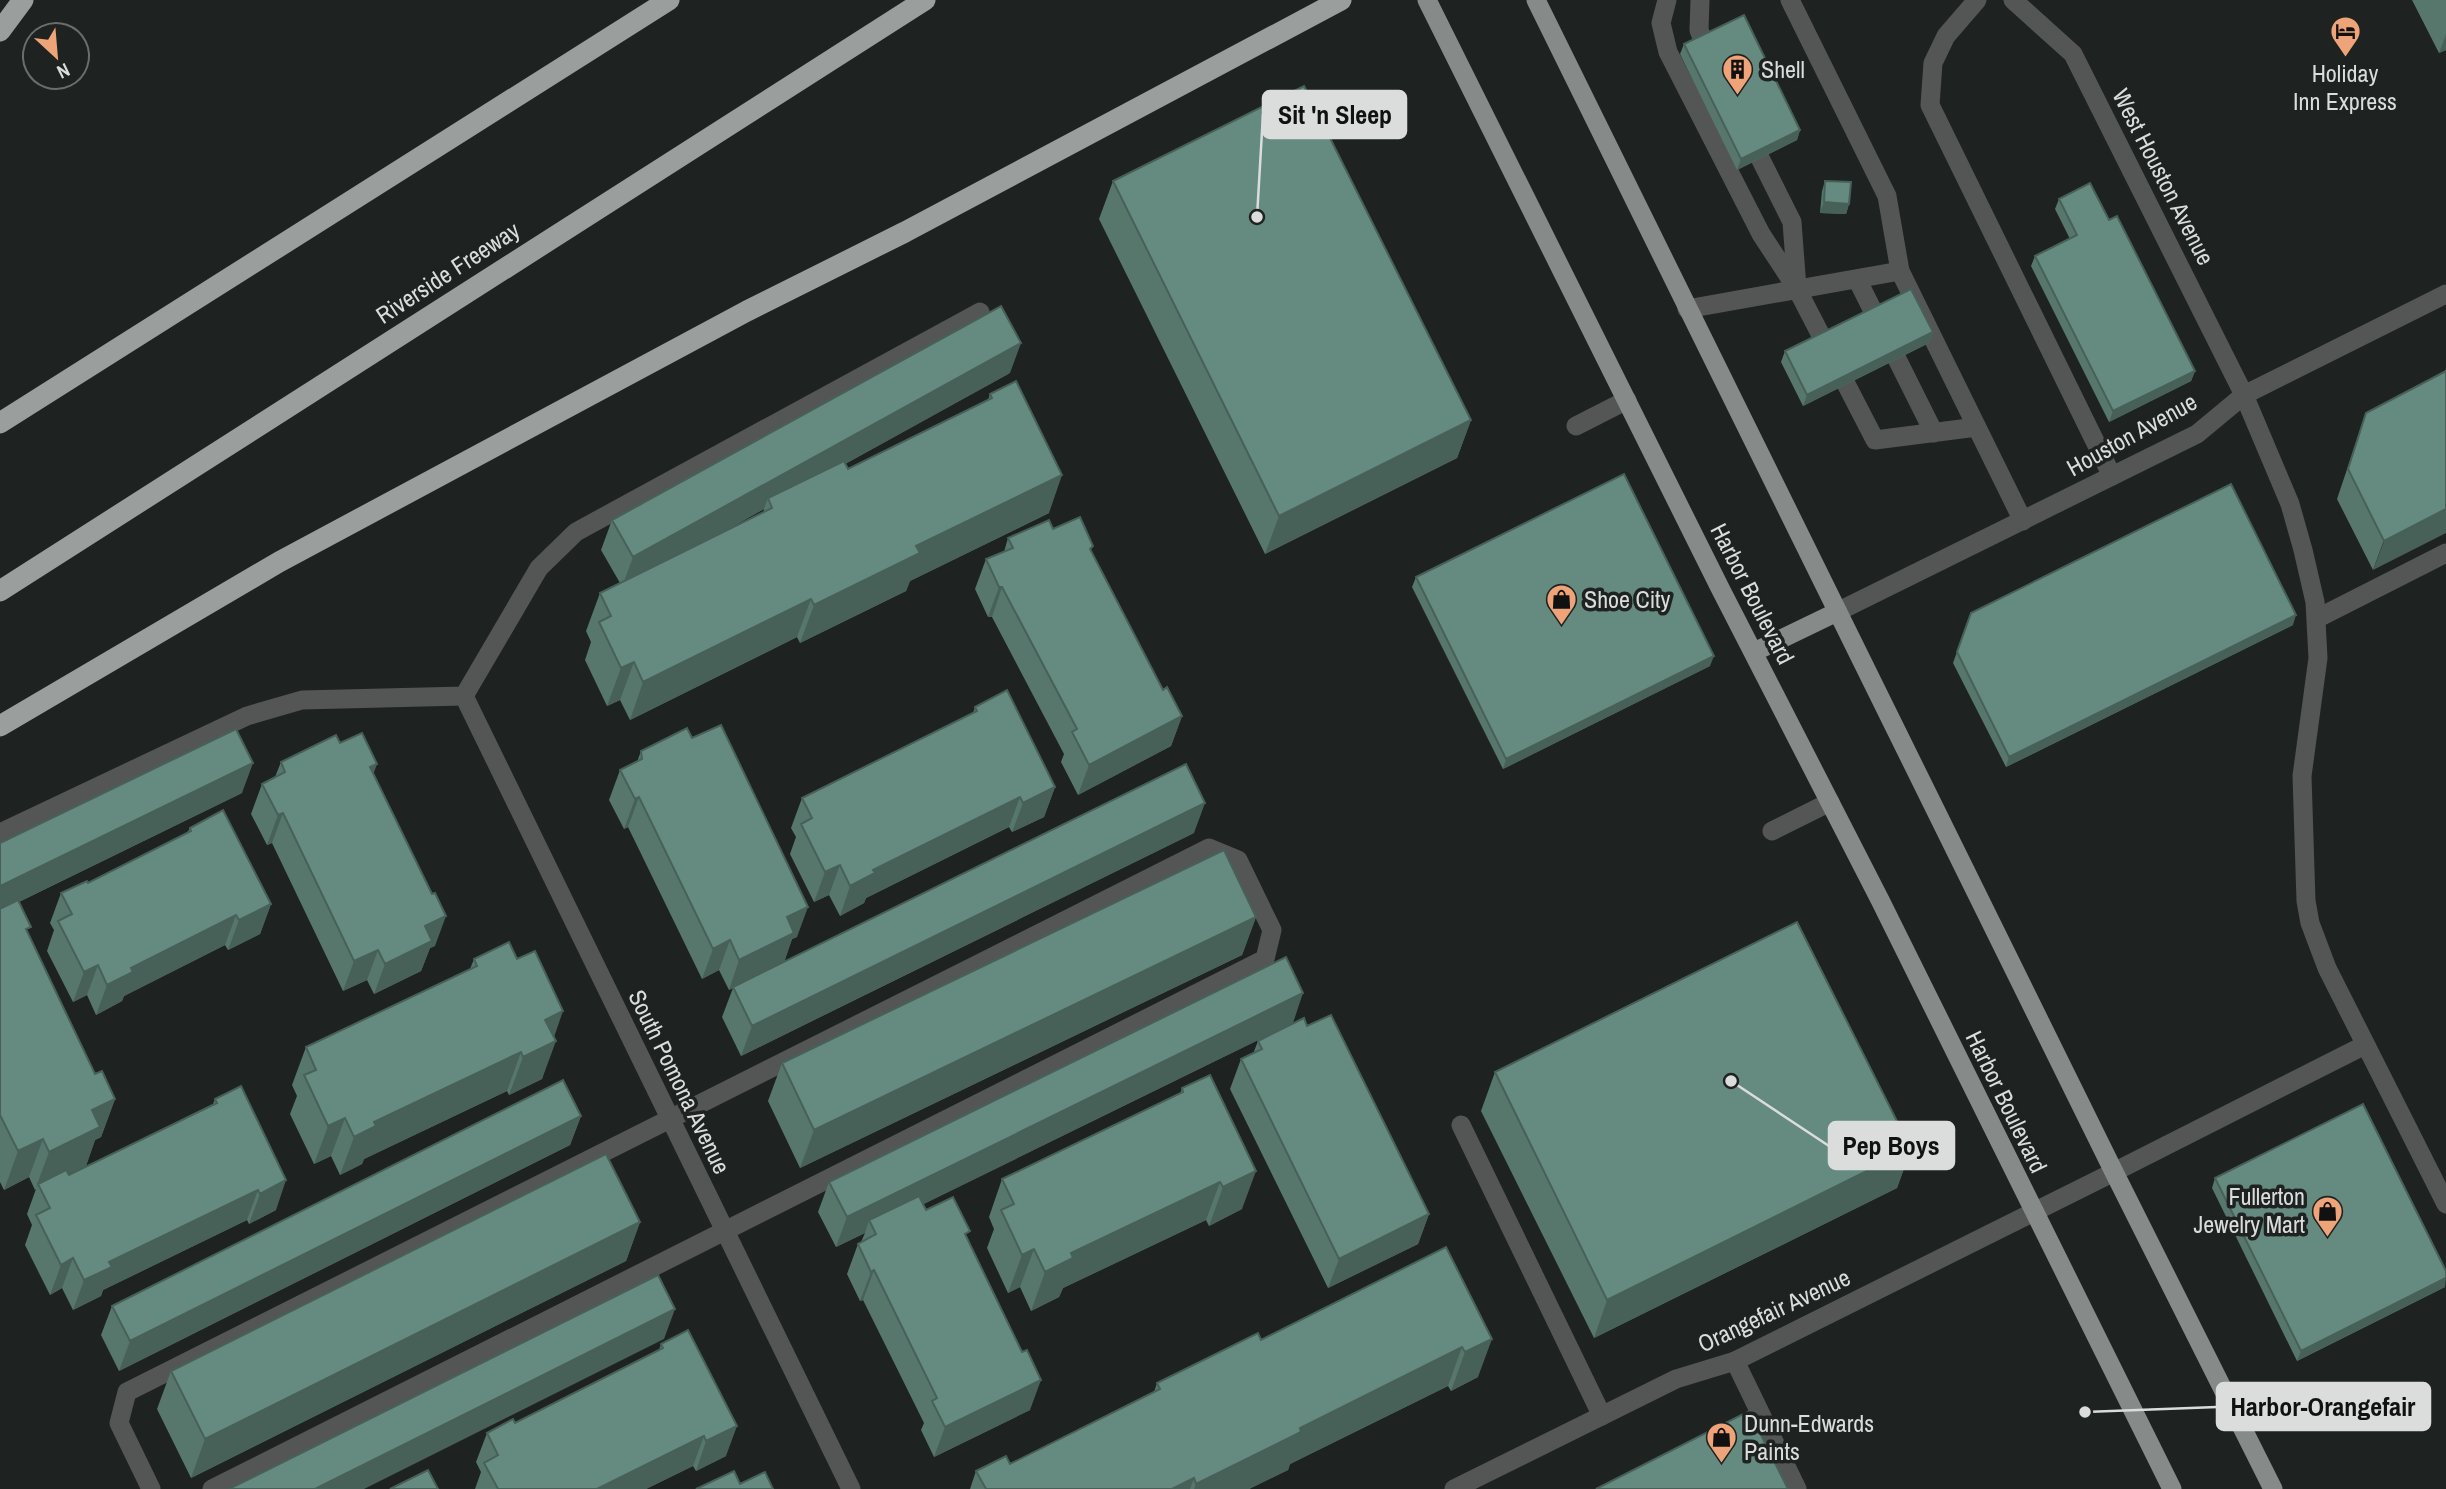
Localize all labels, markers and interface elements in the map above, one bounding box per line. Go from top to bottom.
hotel icon: Holiday Inn Express [2328,15,2362,59]
north arrow [21,21,91,91]
building icon: Shell [1721,53,1755,97]
place label: Shell [1761,53,1805,85]
text: N [53,57,74,85]
place label: Holiday Inn Express [2293,57,2397,117]
street label: West Houston Avenue [2106,83,2222,270]
callout: Sit 'n Sleep [1263,91,1406,138]
text: Sit 'n Sleep [1278,97,1392,132]
street label: Riverside Freeway [369,214,526,331]
street label: Houston Avenue [2061,385,2202,483]
street label: Harbor Boulevard [1704,518,1802,670]
shop icon: Shoe City [1544,583,1578,627]
place label: Shoe City [1584,583,1671,615]
street label: South Pomona Avenue [621,984,738,1179]
street label: Harbor Boulevard [1959,1025,2055,1178]
callout: Pep Boys [1829,1122,1954,1169]
text: Pep Boys [1842,1128,1940,1163]
place label: Fullerton Jewelry Mart [2193,1180,2306,1240]
shop icon: Fullerton Jewelry Mart [2311,1194,2345,1238]
street label: Orangefair Avenue [1692,1261,1855,1359]
callout: Harbor-Orangefair [2217,1383,2430,1430]
text: Harbor-Orangefair [2231,1389,2416,1424]
place label: Dunn-Edwards Paints [1744,1407,1874,1467]
shop icon: Dunn-Edwards Paints [1704,1421,1738,1465]

